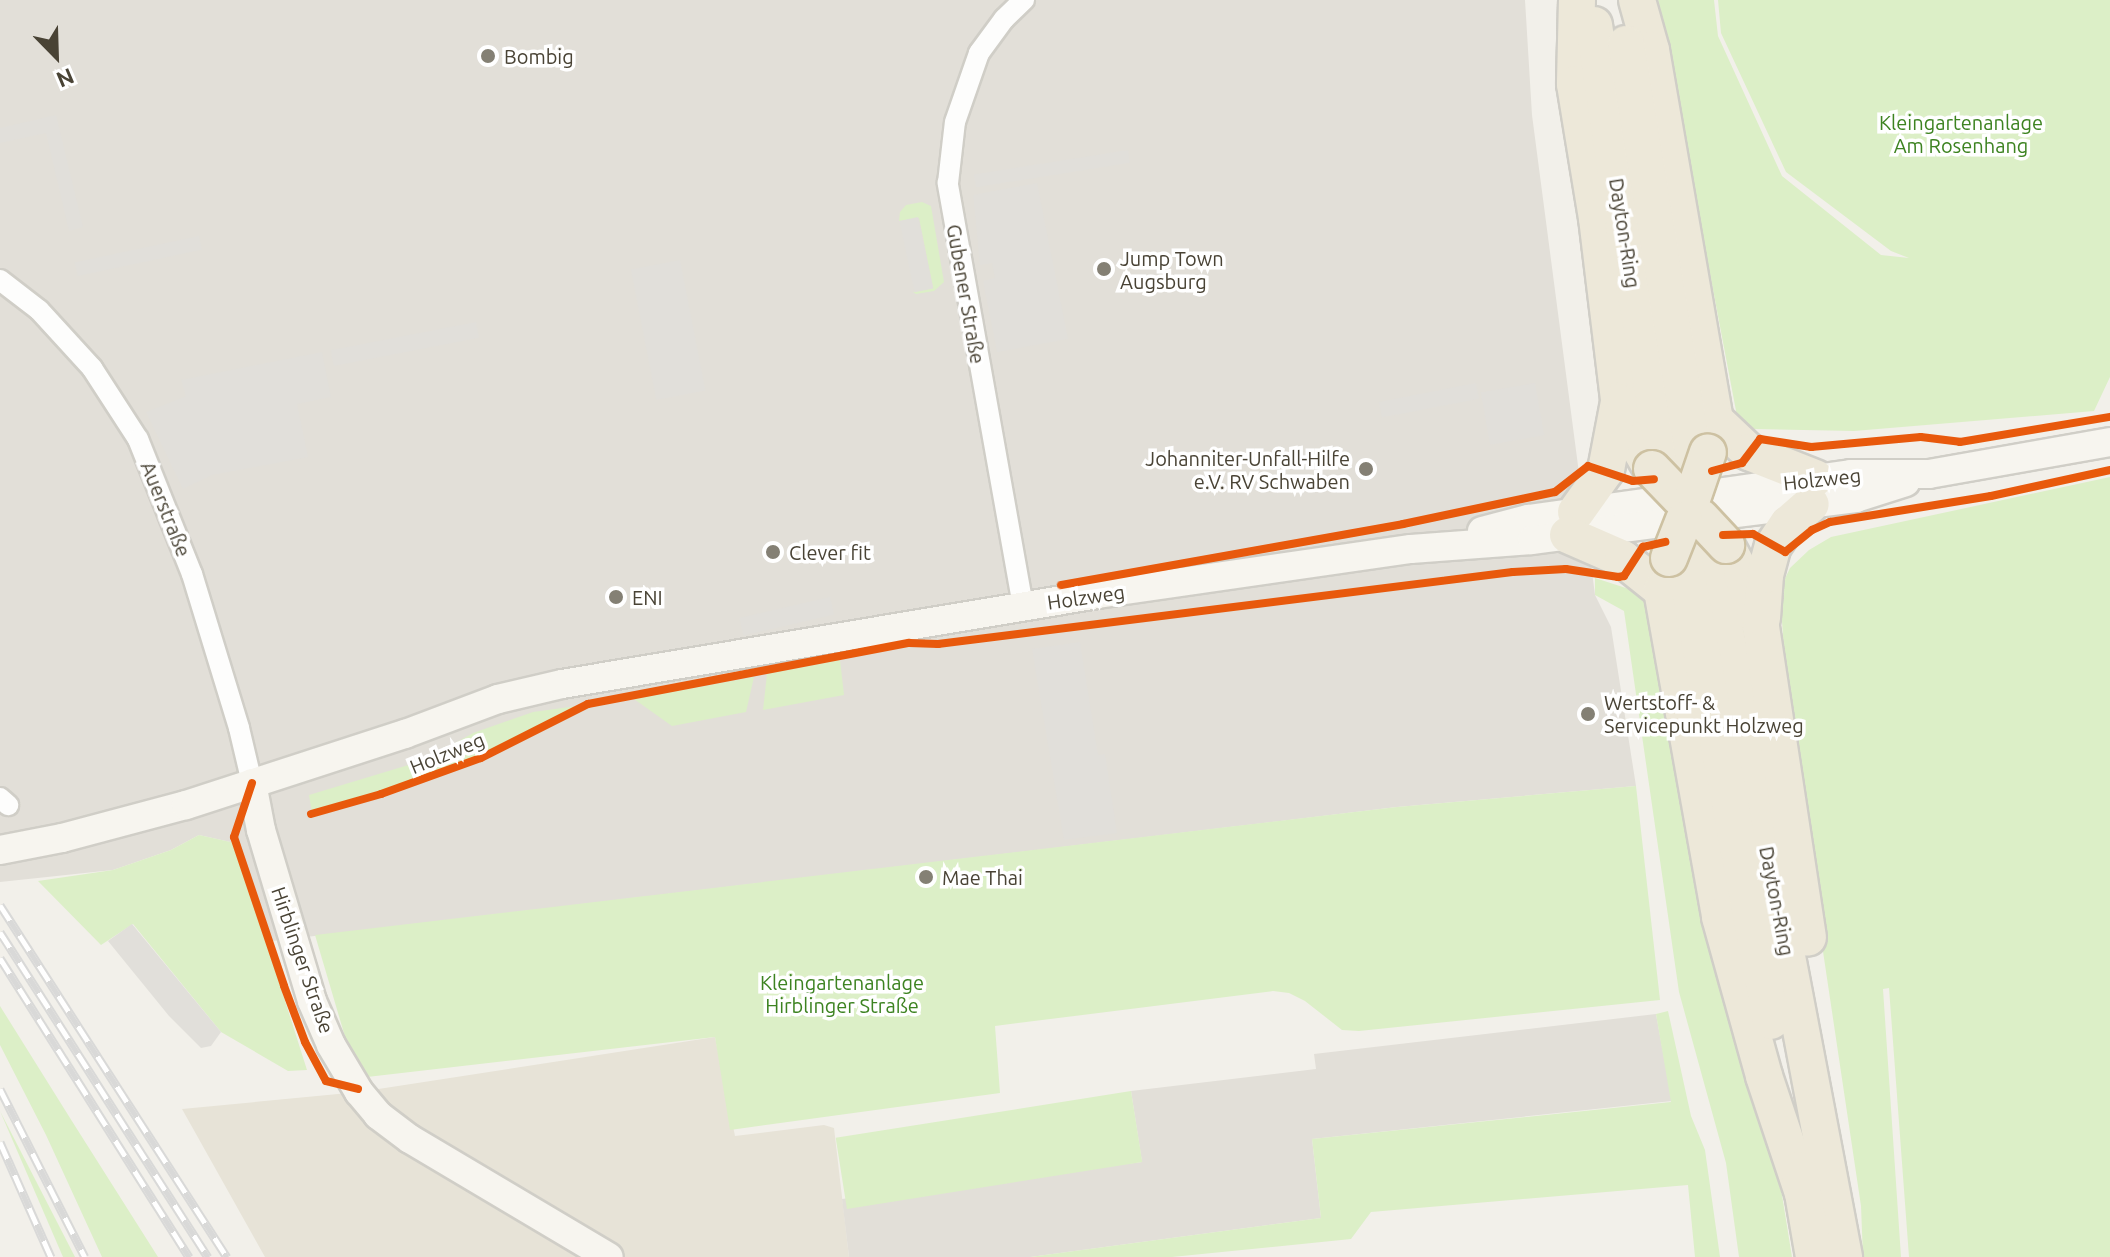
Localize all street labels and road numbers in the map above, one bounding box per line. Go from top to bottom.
street label: Dayton-Ring [1604,176,1646,290]
street label: Gubener Straße [942,222,990,366]
street label: Auerstraße [136,458,196,560]
street label: Holzweg [1782,463,1862,495]
street label: Holzweg [1046,580,1126,614]
street label: Holzweg [406,727,488,779]
street label: Dayton-Ring [1755,844,1799,958]
street label: Hirblinger Straße [267,883,339,1037]

